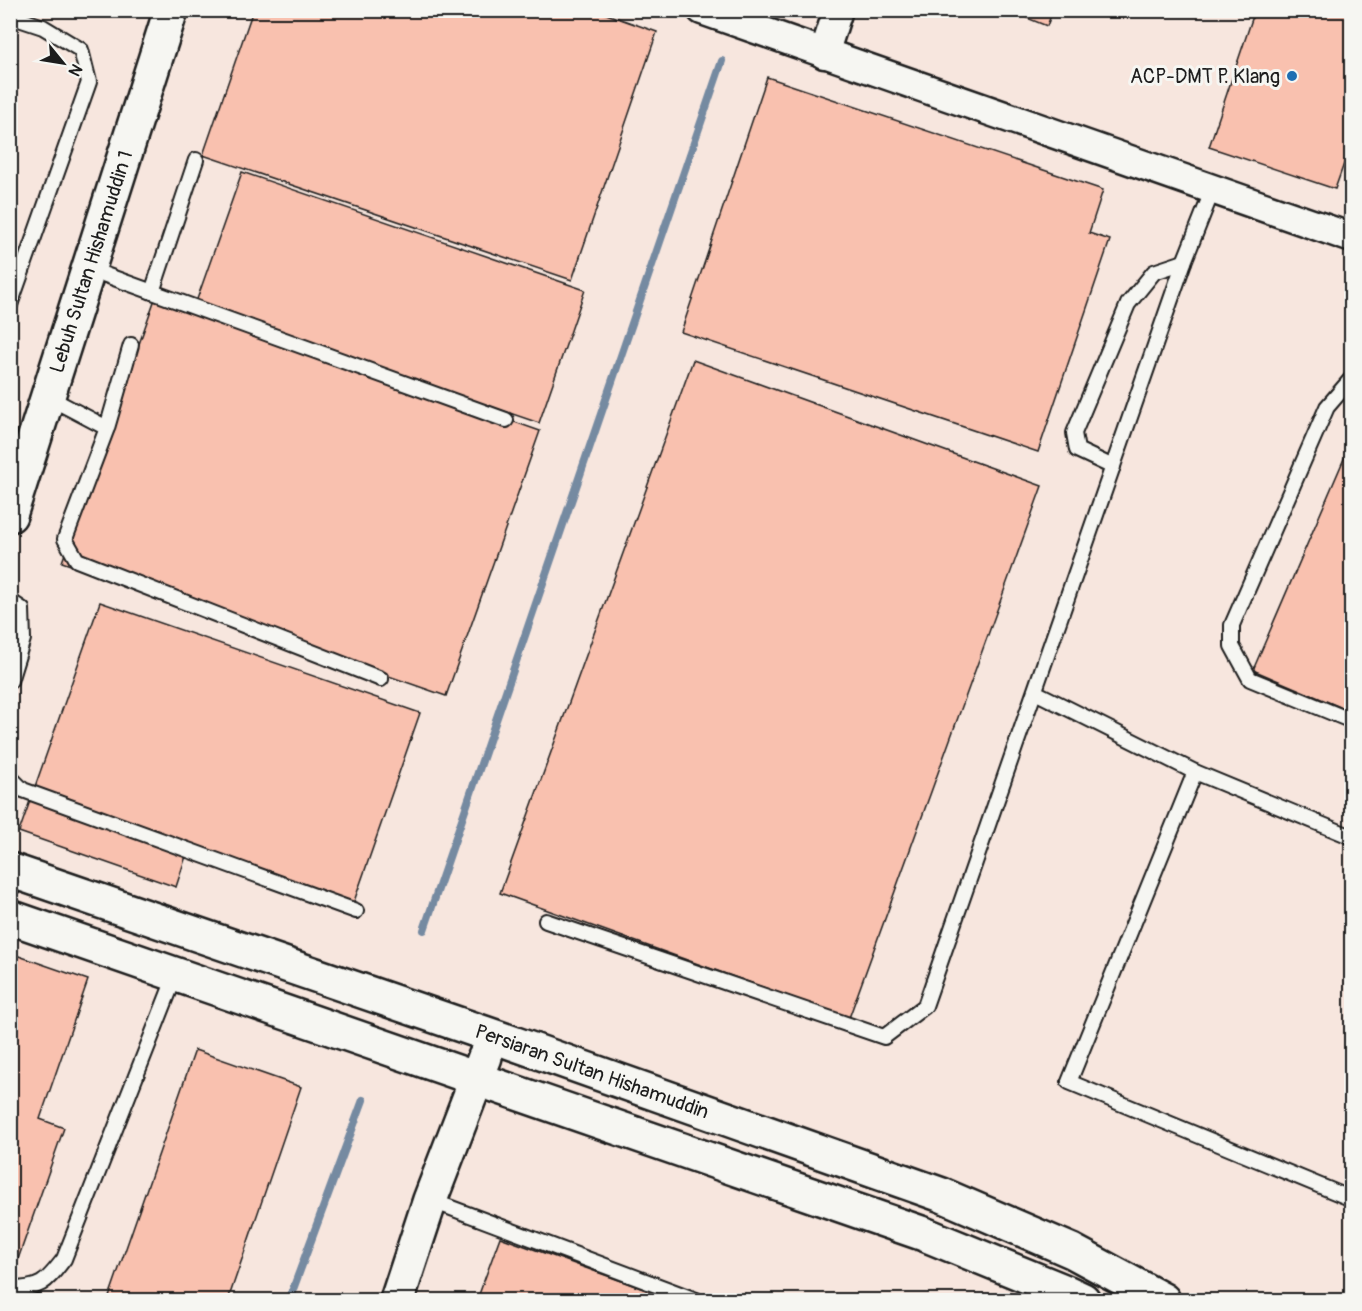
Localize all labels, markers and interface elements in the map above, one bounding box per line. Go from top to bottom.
north arrow [33,33,93,93]
text: N [64,60,86,80]
place label: ACP-DMT P. Klang [1130,64,1280,89]
marker: ACP-DMT P. Klang [1285,69,1299,83]
street label: Lebuh Sultan Hishamuddin 1 [44,147,138,376]
street label: Persiaran Sultan Hishamuddin [472,1019,712,1125]

